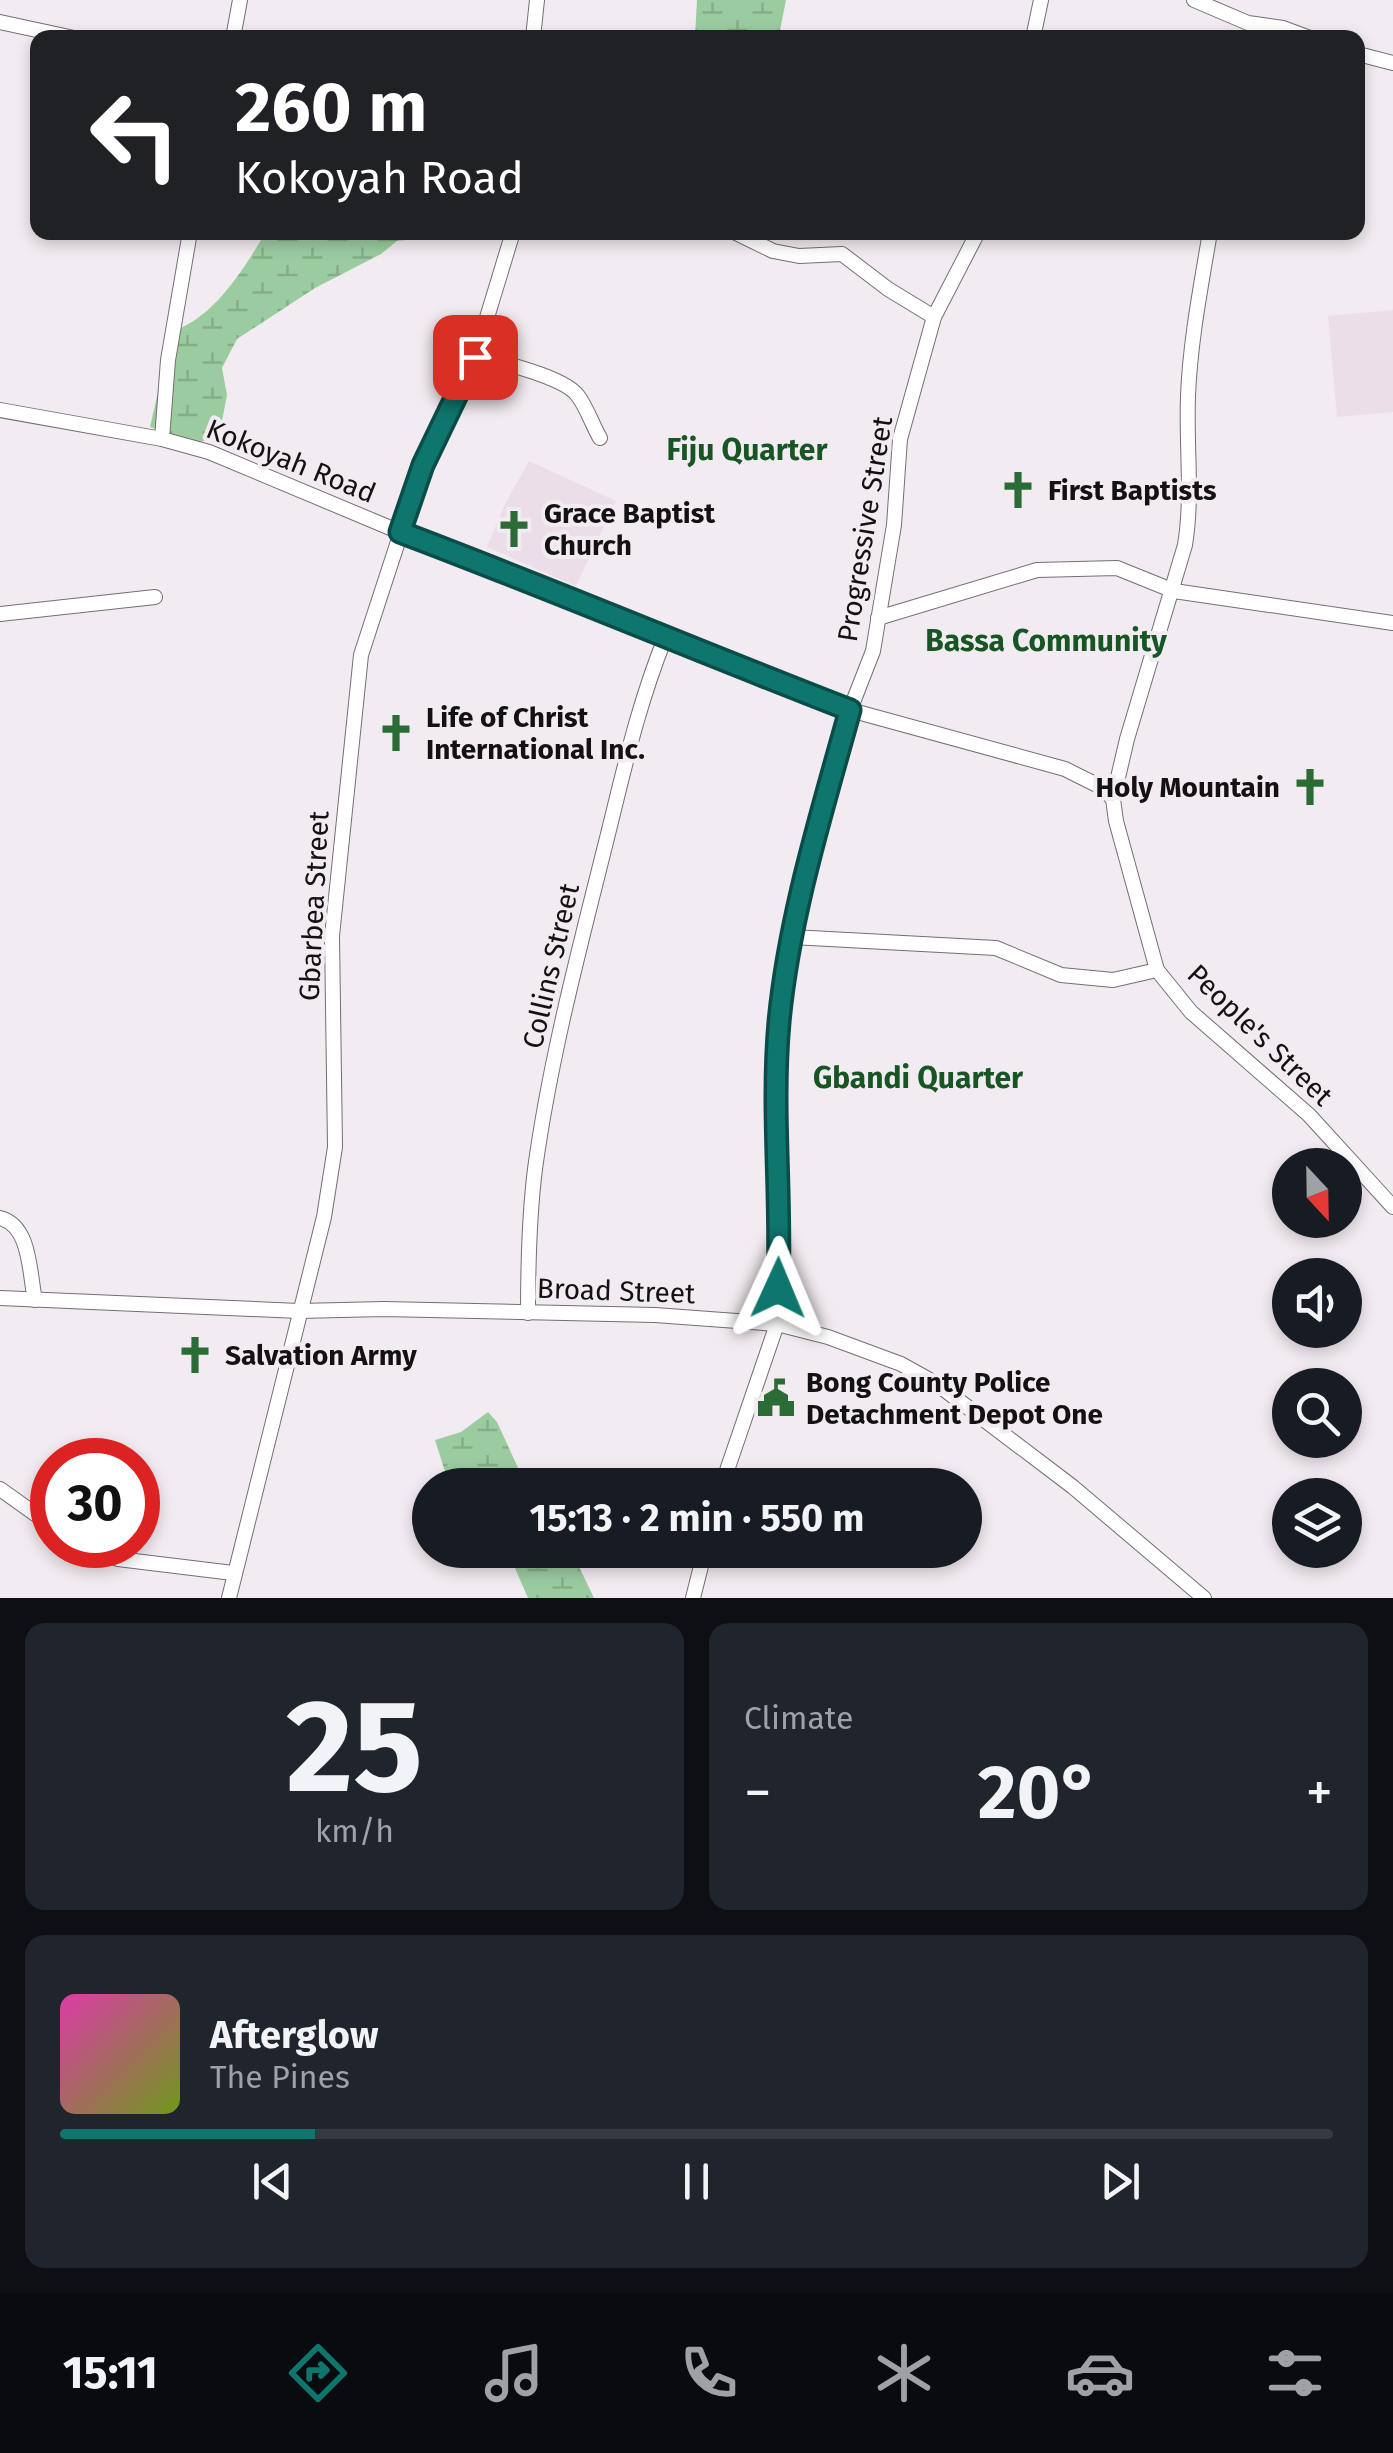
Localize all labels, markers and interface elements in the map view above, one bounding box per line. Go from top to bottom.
text: 260 m [235,66,427,150]
icon: left [70,70,200,200]
text: Kokoyah Road [235,151,524,205]
pin [433,315,518,400]
icon: arrive [448,330,503,385]
street label: Kokoyah Road [201,412,381,510]
street label: Progressive Street [831,413,899,644]
district label: Fiju Quarter [667,432,828,468]
church icon: First Baptists [997,469,1039,511]
place label: First Baptists [1048,474,1216,507]
place label: Grace Baptist Church [544,497,716,562]
church icon: Grace Baptist Church [493,508,535,550]
district label: Bassa Community [925,623,1167,659]
place label: Life of Christ International Inc. [426,701,645,766]
church icon: Life of Christ International Inc. [375,712,417,754]
church icon: Holy Mountain [1289,766,1331,808]
place label: Holy Mountain [1095,771,1280,804]
street label: Gbarbea Street [293,809,336,1002]
street label: Collins Street [516,879,586,1052]
street label: People's Street [1181,957,1340,1113]
district label: Gbandi Quarter [813,1060,1024,1096]
north arrow [1272,1148,1362,1238]
map controls [1272,1148,1362,1568]
position arrow [726,1236,830,1340]
button: sound [1272,1258,1362,1348]
street label: Broad Street [536,1272,697,1310]
church icon: Salvation Army [174,1334,216,1376]
place label: Salvation Army [225,1339,417,1372]
place label: Bong County Police Detachment Depot One [806,1366,1103,1431]
button: search [1272,1368,1362,1458]
public building icon: Bong County Police Detachment Depot One [755,1377,797,1419]
speed limit sign: 30 [30,1438,160,1568]
button: layers [1272,1478,1362,1568]
text: 15:13 · 2 min · 550 m [530,1495,864,1541]
text: 25 [286,1669,423,1825]
text: Climate [744,1699,853,1737]
text: 20° [978,1748,1099,1838]
text: − [744,1760,772,1826]
text: + [1306,1760,1333,1826]
text: km/h [315,1812,394,1850]
text: Afterglow [210,2012,378,2058]
text: The Pines [210,2058,350,2096]
icon: previous [245,2154,300,2209]
icon: pause [669,2154,724,2209]
icon: next [1093,2154,1148,2209]
icon: directions [283,2338,353,2408]
icon: music [479,2338,549,2408]
icon: phone [674,2338,744,2408]
icon: climate [869,2338,939,2408]
icon: car [1065,2338,1135,2408]
icon: filters [1260,2338,1330,2408]
text: 15:11 [63,2346,158,2400]

